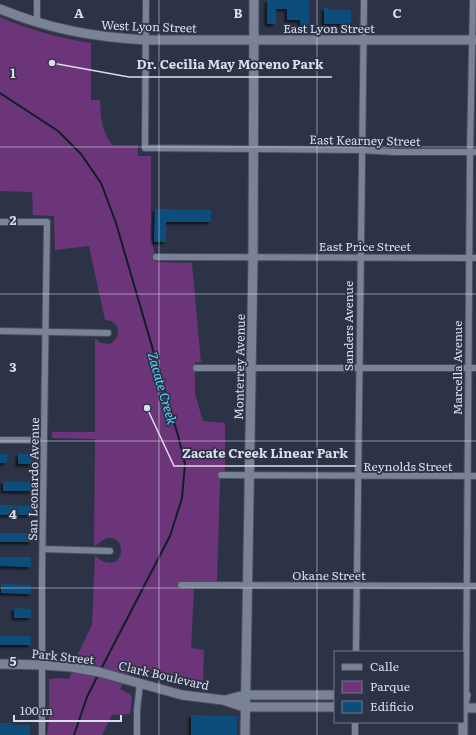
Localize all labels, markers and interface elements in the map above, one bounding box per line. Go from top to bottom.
text: A [74,3,84,22]
text: B [234,3,243,22]
text: C [392,3,402,22]
street label: West Lyon Street [101,15,197,37]
street label: East Lyon Street [283,19,375,37]
callout: Dr. Cecilia May Moreno Park [129,52,332,77]
text: Dr. Cecilia May Moreno Park [137,54,324,73]
text: 1 [10,63,16,82]
street label: East Kearney Street [309,130,421,150]
text: 2 [10,210,17,229]
street label: East Price Street [319,237,411,255]
street label: Sanders Avenue [339,281,357,371]
street label: Monterrey Avenue [229,314,249,420]
street label: Marcella Avenue [448,321,466,415]
water label: Zacate Creek [144,349,183,427]
text: 3 [9,357,17,376]
street label: San Leonardo Avenue [23,417,43,541]
callout: Zacate Creek Linear Park [174,441,356,466]
text: Zacate Creek Linear Park [182,443,348,462]
street label: Reynolds Street [363,457,453,475]
text: 4 [9,504,17,523]
street label: Okane Street [292,566,366,584]
street label: Park Street [31,644,95,668]
text: 5 [9,651,17,670]
legend [334,651,464,723]
street label: Clark Boulevard [117,656,212,694]
text: Calle [370,657,399,675]
text: Parque [370,677,410,695]
scale bar [14,697,121,723]
text: Edificio [370,697,414,715]
text: 100 m [20,701,53,719]

